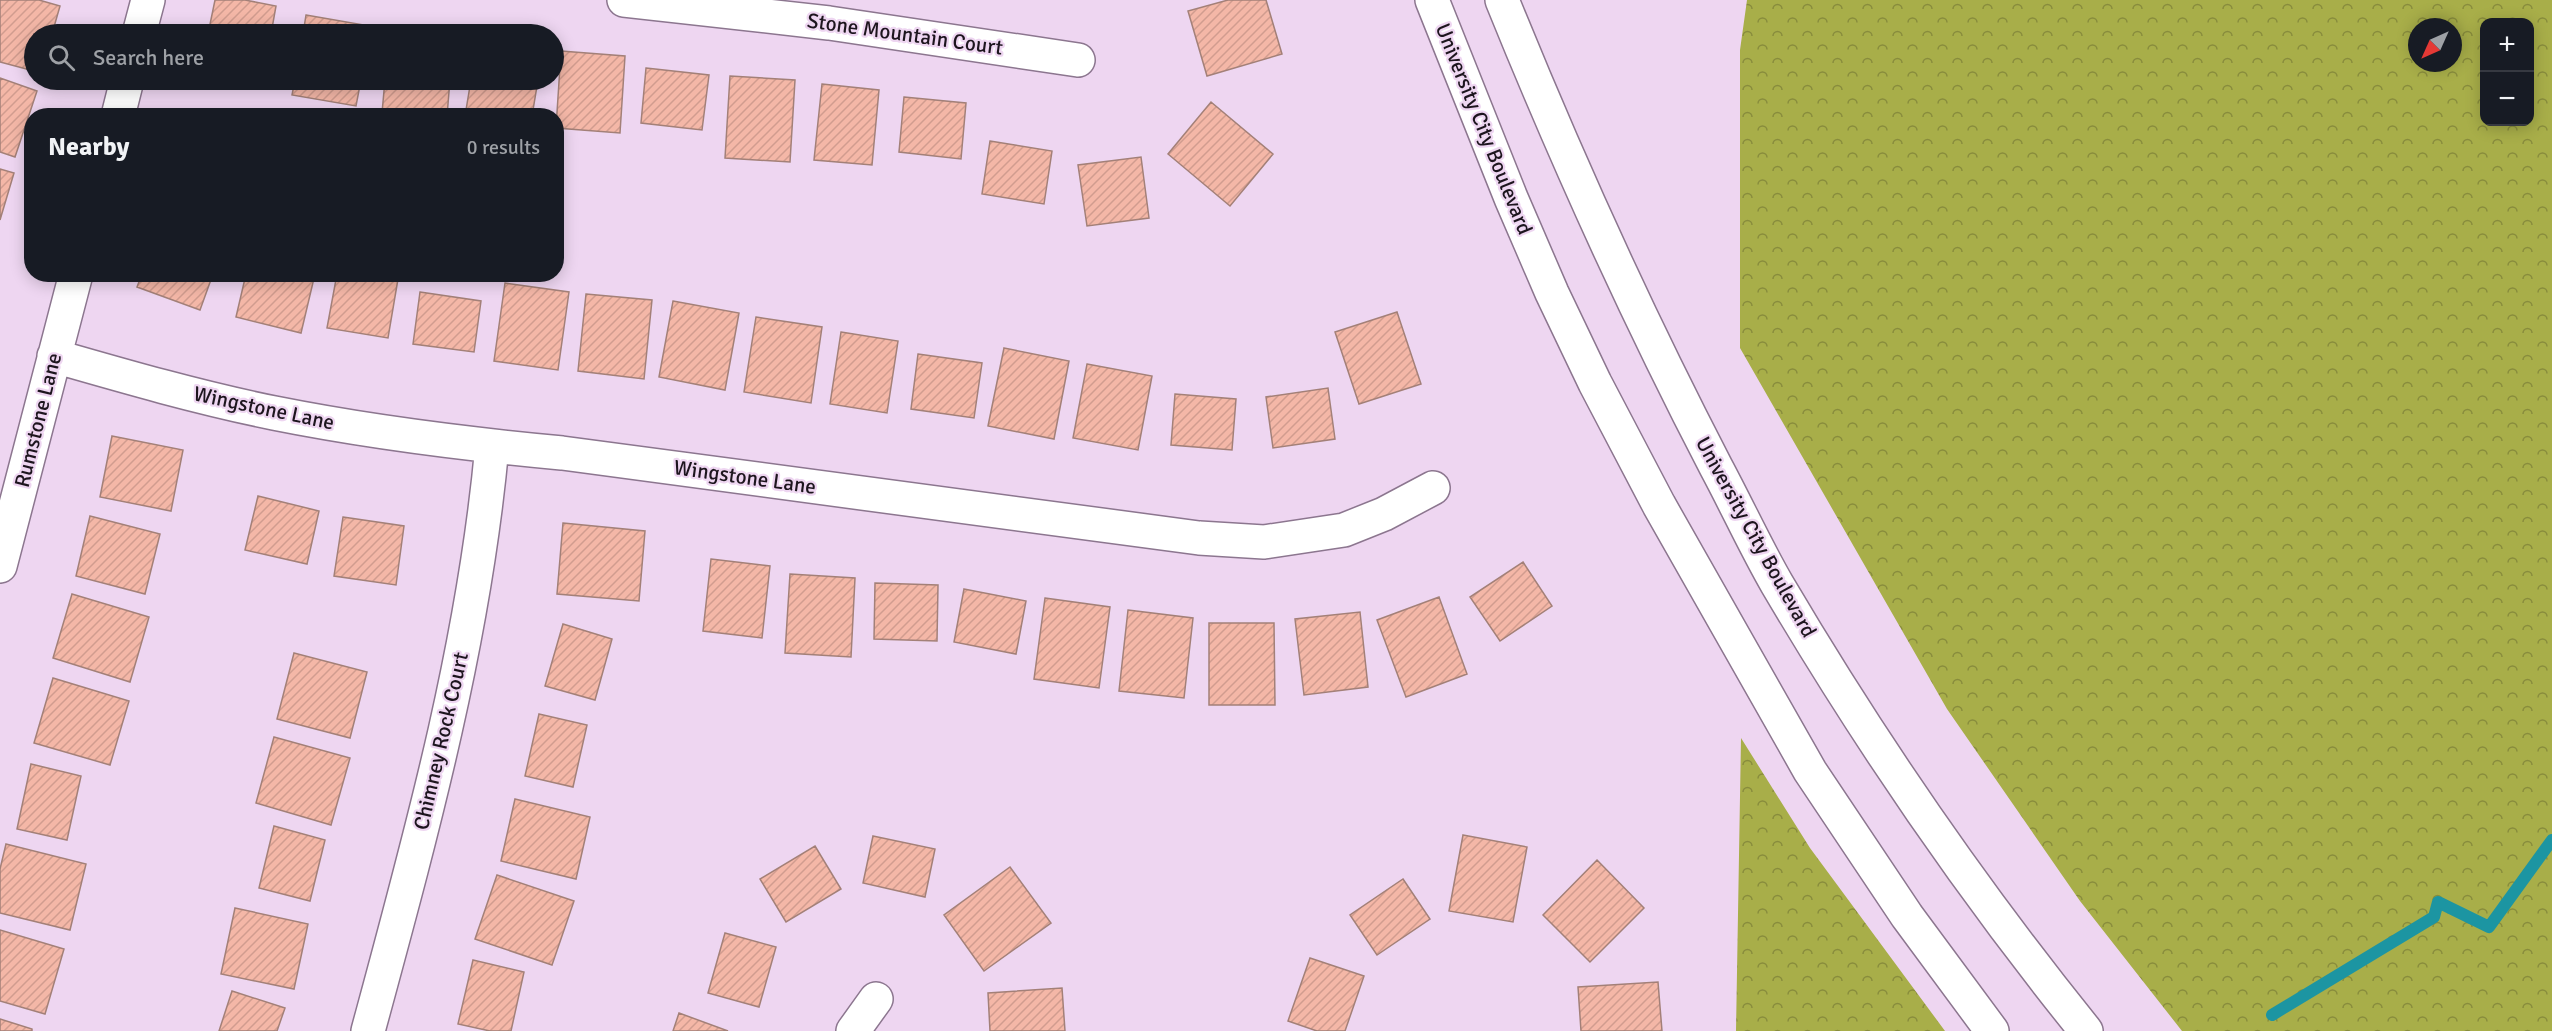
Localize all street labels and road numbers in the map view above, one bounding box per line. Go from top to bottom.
street label: Stone Mountain Court [805,7,1005,61]
street label: University City Boulevard [1430,20,1538,238]
street label: Rumstone Lane [9,350,67,490]
street label: Wingstone Lane [191,380,337,436]
street label: University City Boulevard [1690,432,1822,642]
street label: Wingstone Lane [672,454,818,500]
street label: Chimney Rock Court [408,650,474,832]

